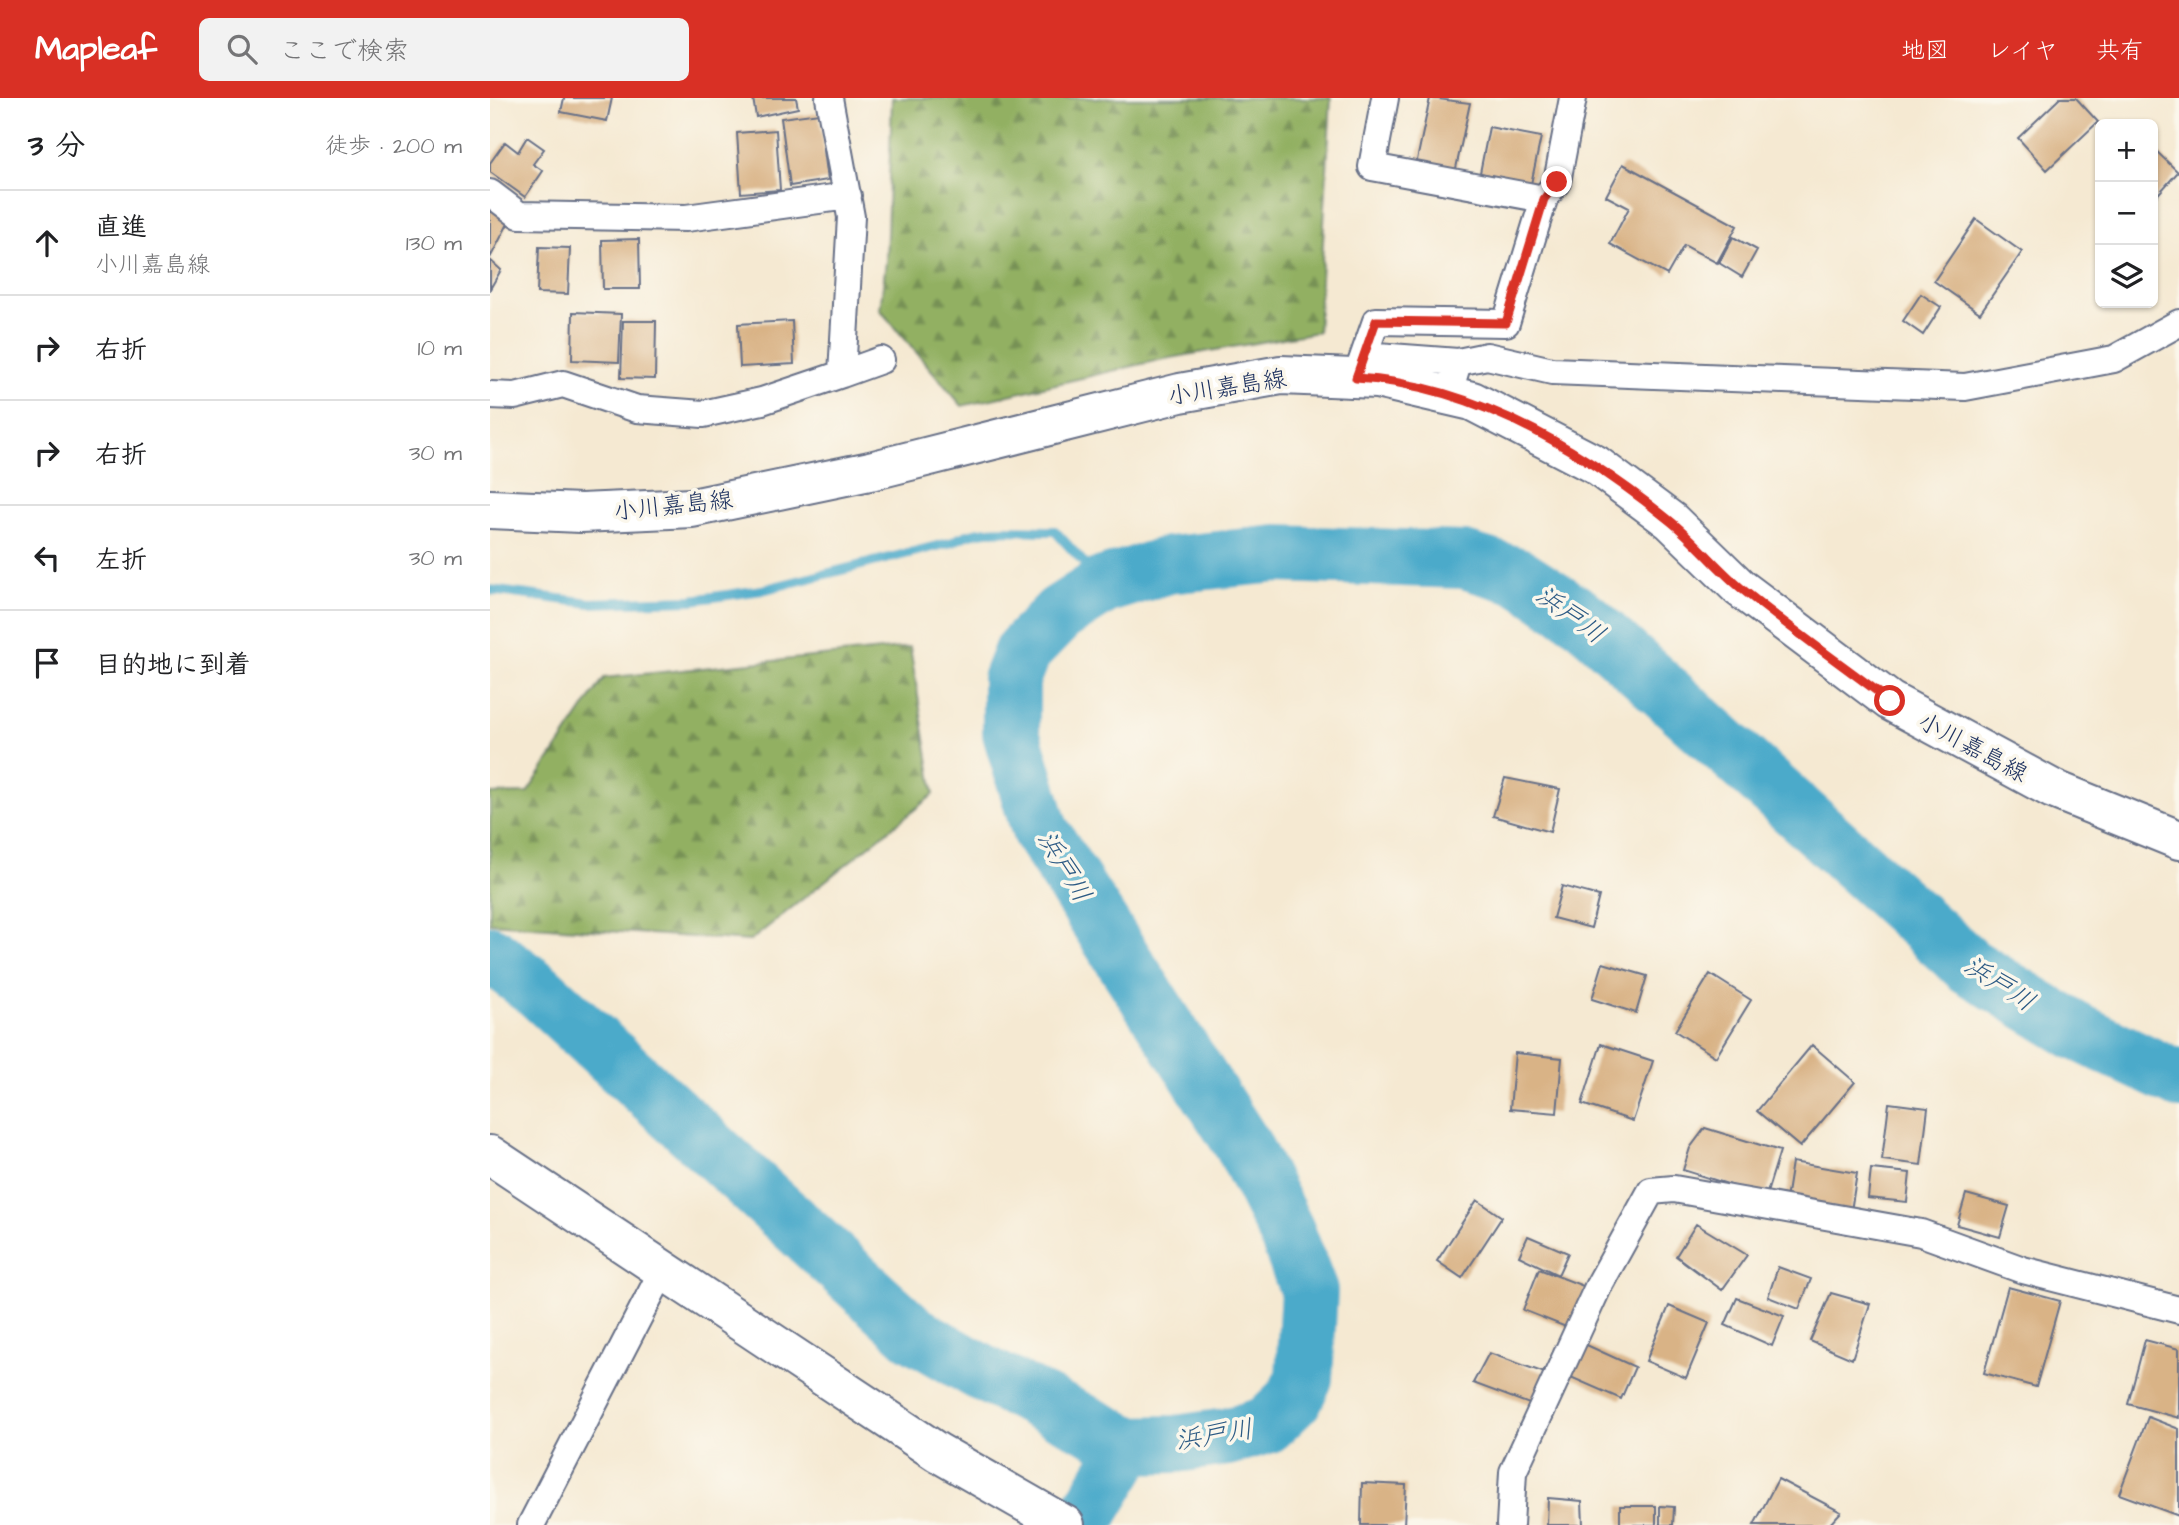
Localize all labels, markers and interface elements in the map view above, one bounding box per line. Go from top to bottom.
search box [199,18,689,81]
text: Mapleaf [35,26,157,72]
icon: search [223,30,261,68]
text: ここで検索 [279,33,409,69]
text: 地図 [1901,34,1949,68]
text: レイヤ [1987,34,2058,68]
text: 共有 [2096,34,2144,68]
map controls [2095,119,2158,308]
button: + [2095,119,2158,182]
text: 3 分 [28,125,85,167]
text: 徒歩 · 200 m [325,130,462,162]
route end [1541,166,1572,197]
button: − [2095,182,2158,245]
text: 直進 [95,209,147,245]
icon: ahead [28,224,66,262]
text: 130 m [406,227,462,259]
button: layers [2095,245,2158,308]
text: 小川嘉島線 [95,249,210,281]
icon: right [28,329,66,367]
text: 右折 [95,332,147,368]
text: 10 m [417,332,462,364]
street label: 小川嘉島線 [1165,362,1289,414]
icon: right [28,434,66,472]
text: 右折 [95,437,147,473]
text: 30 m [409,437,462,469]
street label: 小川嘉島線 [612,483,735,529]
icon: left [28,539,66,577]
text: 左折 [95,542,147,578]
text: 30 m [409,542,462,574]
water label: 浜戸川 [1528,577,1613,652]
icon: arrive [28,644,66,682]
text: 目的地に到着 [95,647,251,683]
route start [1874,685,1905,716]
street label: 小川嘉島線 [1912,705,2033,791]
water label: 浜戸川 [1029,824,1100,909]
water label: 浜戸川 [1957,947,2042,1020]
water label: 浜戸川 [1173,1411,1255,1459]

